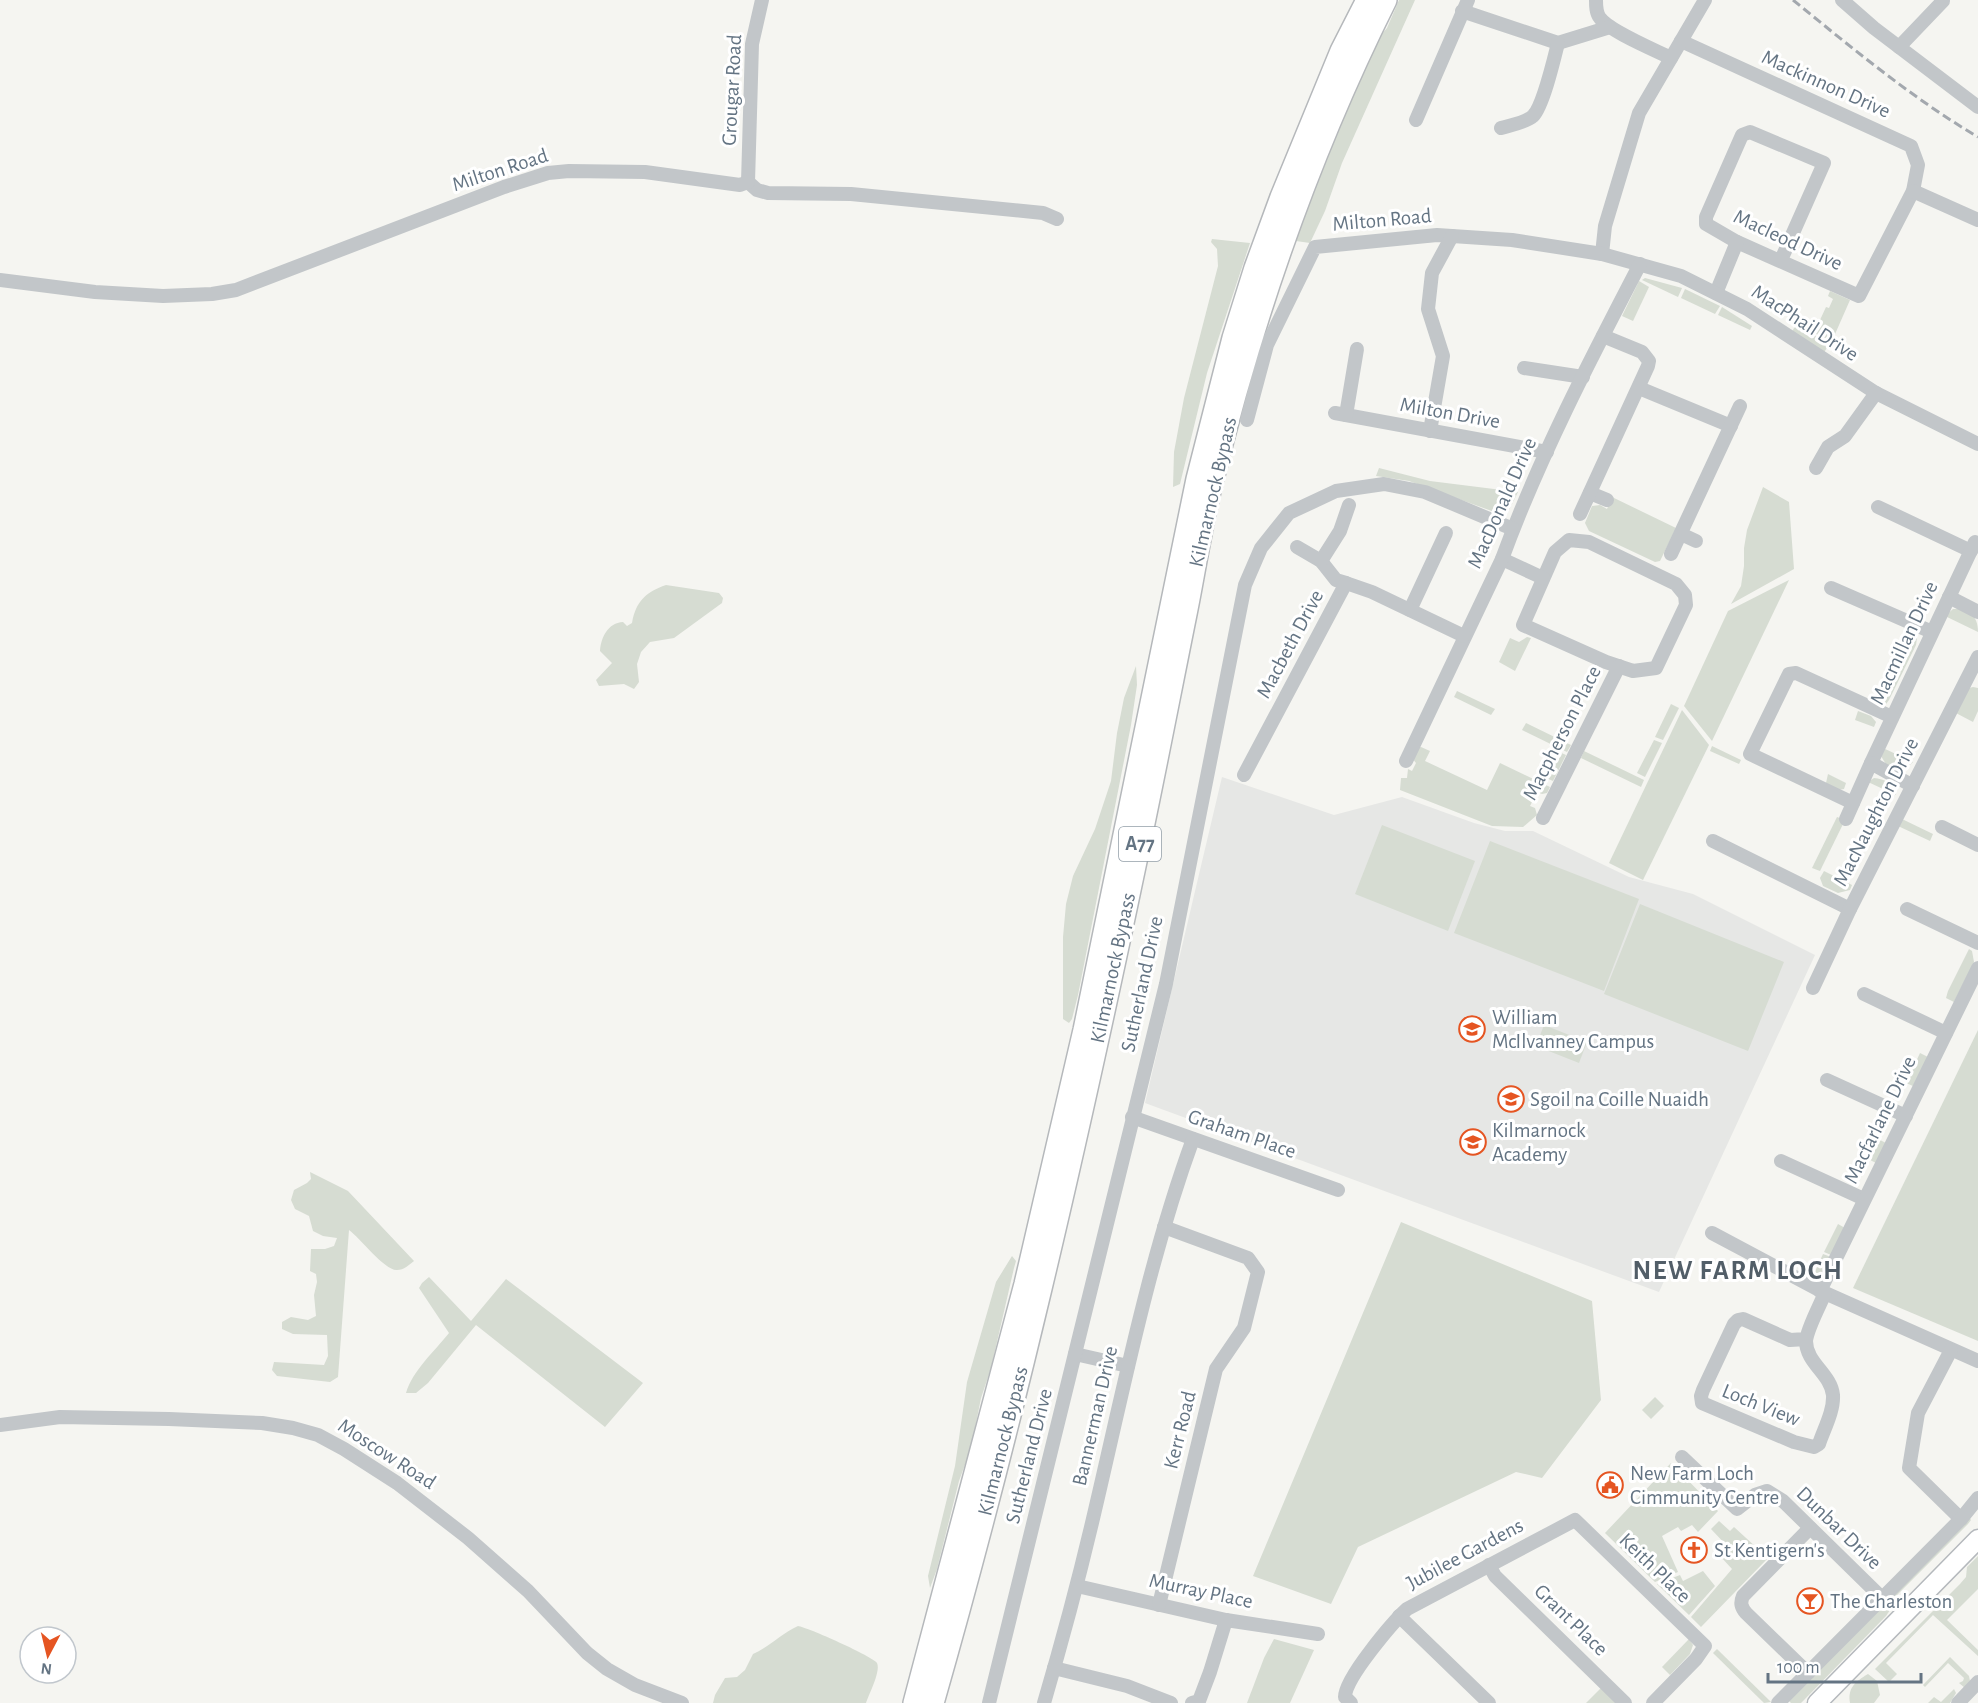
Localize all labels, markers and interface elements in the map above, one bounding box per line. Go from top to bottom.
street label: Grougar Road [719,34,745,146]
street label: Mackinnon Drive [1759,46,1893,122]
street label: Milton Road [449,145,551,195]
street label: Milton Road [1332,205,1433,235]
street label: Macleod Drive [1730,206,1846,274]
street label: MacPhail Drive [1748,281,1862,365]
street label: Milton Drive [1398,394,1502,432]
street label: Kilmarnock Bypass [1186,415,1240,569]
street label: MacDonald Drive [1464,434,1540,572]
street label: Macmillan Drive [1866,578,1942,708]
street label: Macbeth Drive [1253,586,1327,702]
street label: Macpherson Place [1519,662,1605,804]
street label: MacNaughton Drive [1830,734,1922,890]
road number: A77 [1119,827,1161,861]
street label: Kilmarnock Bypass [1087,891,1139,1045]
street label: Sutherland Drive [1117,914,1167,1054]
place label: William McIlvanney Campus [1492,1007,1654,1052]
school or university icon: William McIlvanney Campus [1457,1014,1487,1044]
street label: Macfarlane Drive [1840,1053,1920,1187]
school or university icon: Sgoil na Coille Nuaidh [1496,1084,1526,1114]
place label: Sgoil na Coille Nuaidh [1530,1089,1709,1110]
street label: Graham Place [1185,1106,1299,1162]
place label: Kilmarnock Academy [1492,1120,1586,1165]
school or university icon: Kilmarnock Academy [1458,1127,1488,1157]
district label: NEW FARM LOCH [1633,1257,1843,1284]
street label: Bannerman Drive [1069,1344,1121,1488]
street label: Kilmarnock Bypass [974,1364,1032,1518]
street label: Loch View [1719,1380,1803,1430]
street label: Sutherland Drive [1002,1386,1056,1526]
street label: Kerr Road [1160,1389,1200,1471]
street label: Moscow Road [334,1415,440,1493]
place label: New Farm Loch Cimmunity Centre [1630,1463,1779,1508]
public building icon: New Farm Loch Cimmunity Centre [1595,1470,1625,1500]
street label: Dunbar Drive [1792,1483,1886,1573]
street label: Jubilee Gardens [1403,1515,1527,1593]
street label: Keith Place [1615,1529,1695,1607]
church icon: St Kentigern's [1679,1535,1709,1565]
place label: St Kentigern's [1714,1540,1825,1561]
street label: Murray Place [1147,1570,1255,1612]
street label: Grant Place [1530,1580,1612,1660]
bar icon: The Charleston [1795,1586,1825,1616]
place label: The Charleston [1830,1591,1952,1612]
north arrow [18,1625,78,1685]
scale bar [1768,1646,1921,1684]
text: 100 m [1777,1659,1820,1677]
text: N [40,1660,53,1678]

